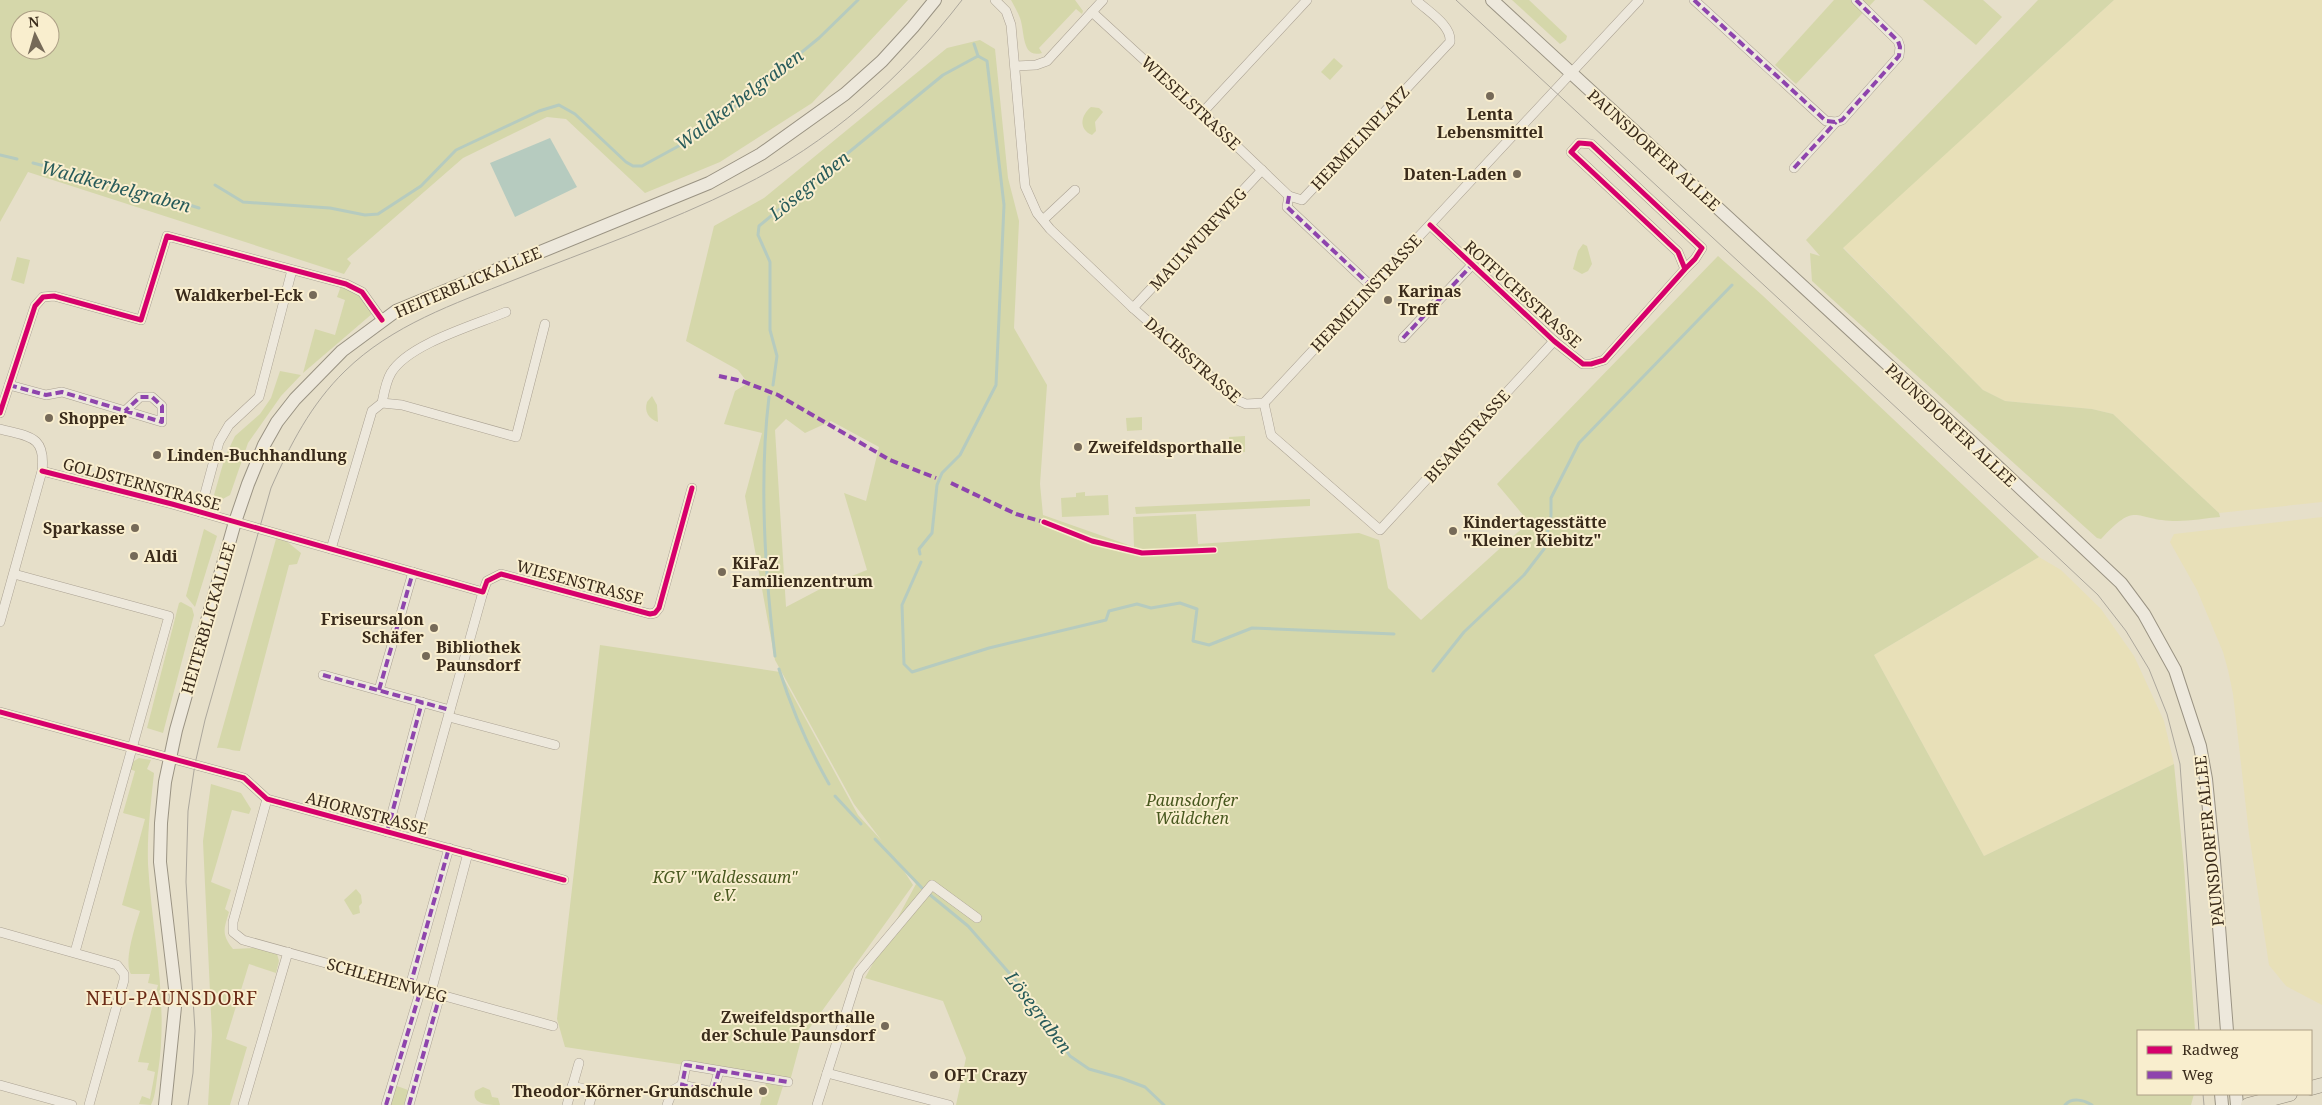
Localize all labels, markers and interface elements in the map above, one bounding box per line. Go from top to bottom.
north arrow [10,10,60,60]
text: N [27,12,40,31]
water label: Waldkerbelgraben [670,43,808,155]
street label: WIESELSTRASSE [1136,51,1246,155]
street label: HERMELINPLATZ [1306,81,1414,195]
street label: PAUNSDORFER ALLEE [1583,84,1725,216]
marker: Lenta Lebensmittel [1484,90,1496,102]
place label: Lenta Lebensmittel [1437,103,1544,143]
water label: Lösegraben [763,145,854,225]
water label: Waldkerbelgraben [38,154,194,218]
place label: Daten-Laden [1404,163,1507,185]
marker: Daten-Laden [1511,168,1523,180]
street label: MAULWURFWEG [1145,182,1252,295]
street label: HERMELINSTRASSE [1306,229,1426,357]
street label: ROTFUCHSSTRASSE [1460,235,1586,353]
street label: HEITERBLICKALLEE [391,241,545,323]
place label: Karinas Treff [1398,280,1462,320]
place label: Waldkerbel-Eck [175,284,304,306]
marker: Waldkerbel-Eck [307,289,319,301]
marker: Karinas Treff [1382,294,1394,306]
street label: DACHSSTRASSE [1140,312,1246,408]
street label: PAUNSDORFER ALLEE [1881,358,2021,492]
street label: BISAMSTRASSE [1419,385,1515,487]
place label: Shopper [59,407,128,429]
marker: Shopper [43,412,55,424]
place label: Zweifeldsporthalle [1088,436,1242,458]
marker: Zweifeldsporthalle [1072,441,1084,453]
place label: Linden-Buchhandlung [167,444,347,466]
marker: Linden-Buchhandlung [151,449,163,461]
street label: GOLDSTERNSTRASSE [60,452,224,516]
place label: Kindertagesstätte "Kleiner Kiebitz" [1463,511,1607,551]
place label: Sparkasse [43,517,125,539]
marker: Sparkasse [129,522,141,534]
marker: Kindertagesstätte "Kleiner Kiebitz" [1447,525,1459,537]
street label: HEITERBLICKALLEE [176,539,240,697]
place label: Aldi [144,545,178,567]
marker: Aldi [128,550,140,562]
place label: KiFaZ Familienzentrum [732,552,873,592]
street label: WIESENSTRASSE [514,554,646,610]
marker: KiFaZ Familienzentrum [716,566,728,578]
place label: Friseursalon Schäfer [321,608,425,648]
marker: Friseursalon Schäfer [428,622,440,634]
place label: Bibliothek Paunsdorf [436,636,521,676]
marker: Bibliothek Paunsdorf [420,650,432,662]
street label: PAUNSDORFER ALLEE [2189,755,2229,927]
street label: AHORNSTRASSE [303,786,431,840]
park label: Paunsdorfer Wäldchen [1145,789,1239,829]
park label: KGV "Waldessaum" e.V. [652,866,799,906]
street label: SCHLEHENWEG [324,952,450,1008]
water label: Lösegraben [1000,965,1078,1058]
district label: NEU-PAUNSDORF [86,985,258,1011]
place label: Zweifeldsporthalle der Schule Paunsdorf [701,1006,876,1046]
marker: Zweifeldsporthalle der Schule Paunsdorf [879,1020,891,1032]
legend [2137,1030,2312,1095]
text: Radweg [2182,1039,2239,1059]
place label: OFT Crazy [944,1064,1028,1086]
text: Weg [2182,1064,2213,1084]
marker: OFT Crazy [928,1069,940,1081]
place label: Theodor-Körner-Grundschule [512,1080,753,1102]
marker: Theodor-Körner-Grundschule [757,1085,769,1097]

